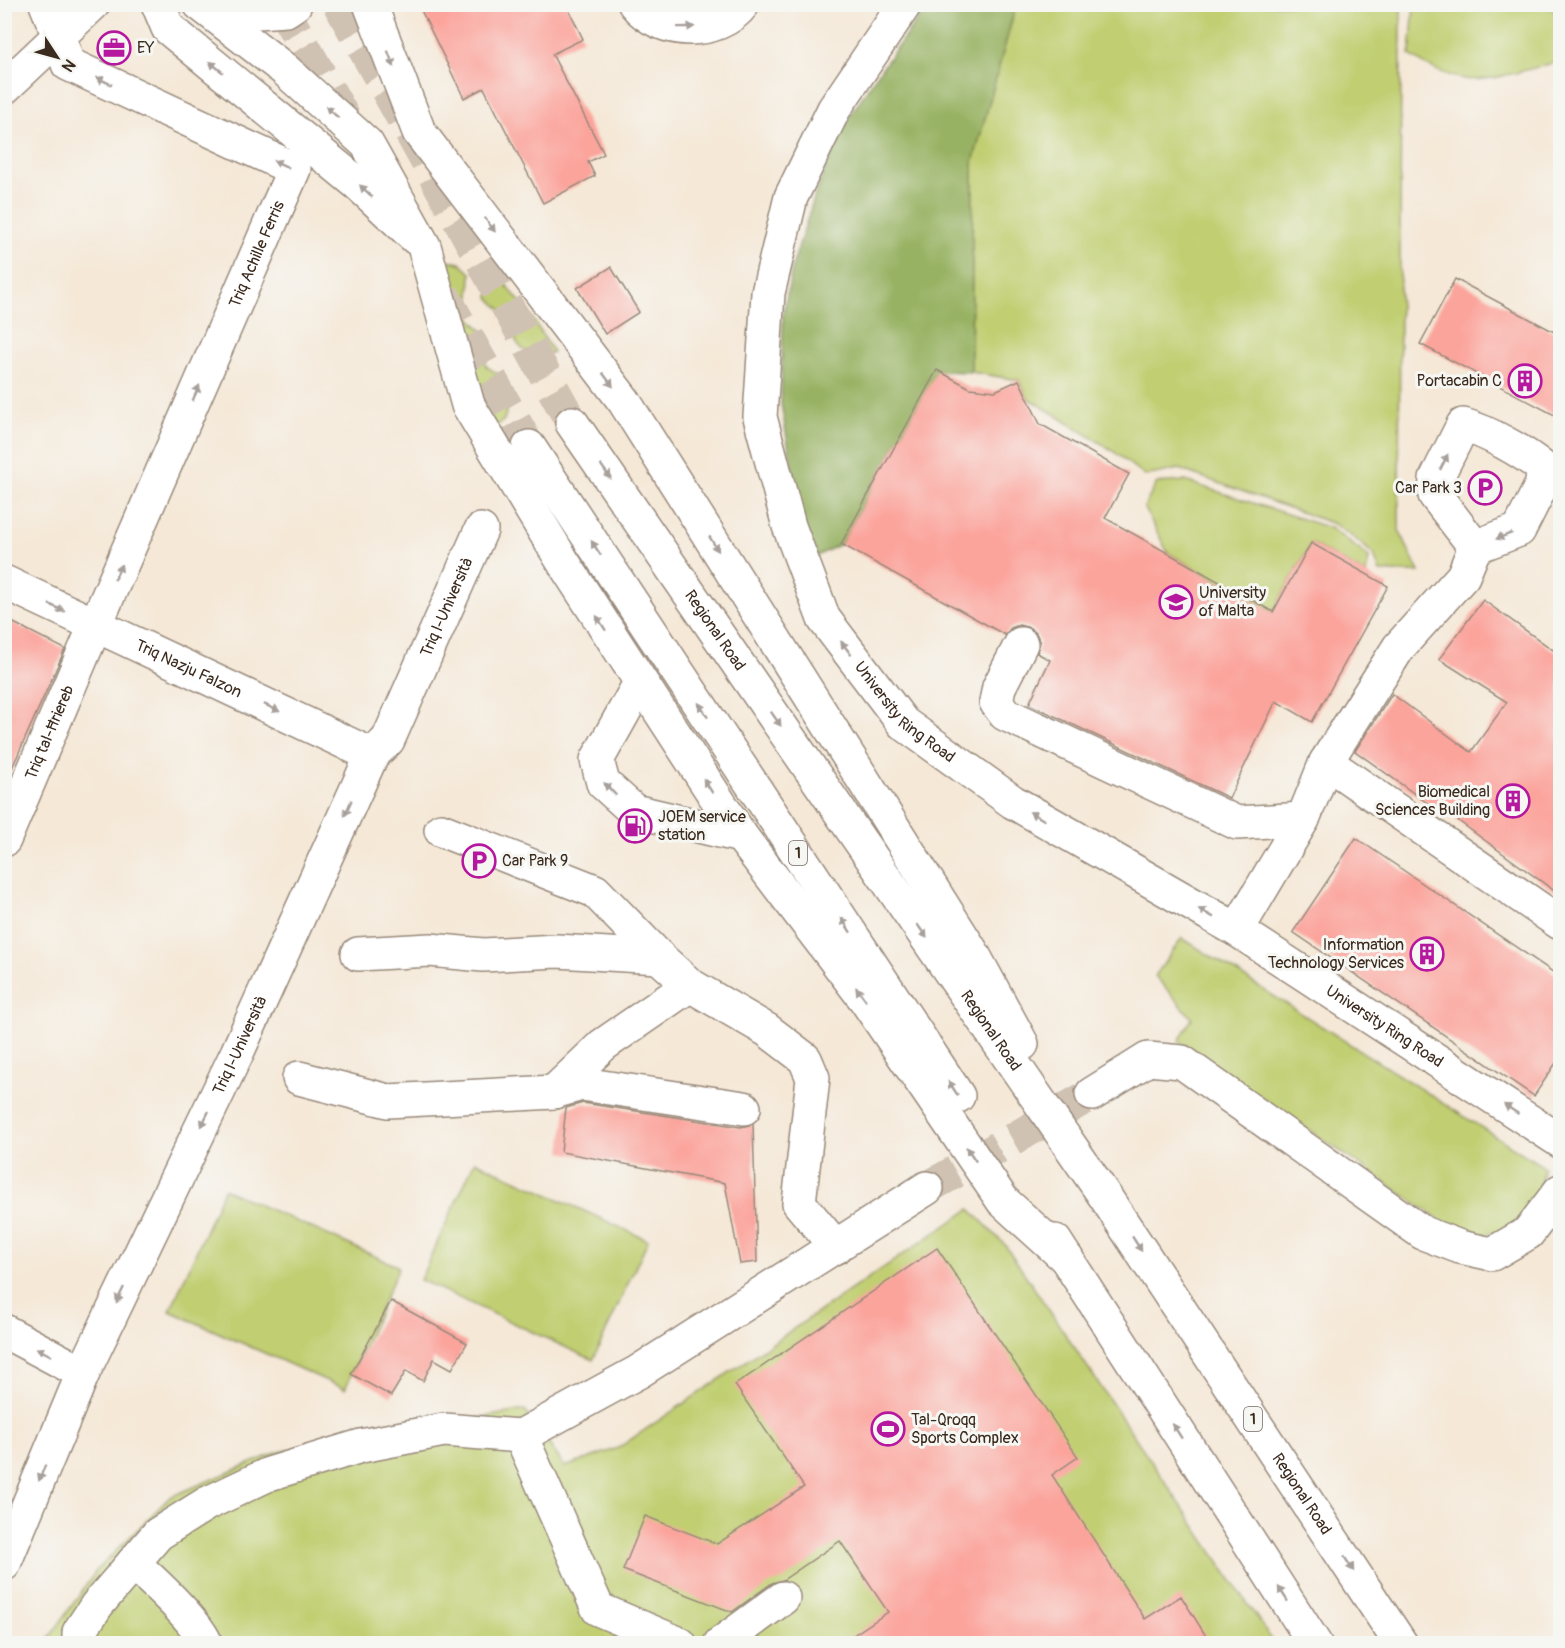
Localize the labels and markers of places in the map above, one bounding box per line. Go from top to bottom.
office icon: EY [96,30,132,66]
place label: EY [137,38,155,58]
building icon: Portacabin C [1507,363,1543,399]
place label: Portacabin C [1416,371,1502,391]
parking icon: Car Park 3 [1467,470,1503,506]
place label: Car Park 3 [1395,478,1462,498]
place label: University of Malta [1199,583,1266,621]
school or university icon: University of Malta [1158,584,1194,620]
place label: Biomedical Sciences Building [1375,782,1490,820]
building icon: Biomedical Sciences Building [1495,783,1531,819]
place label: JOEM service station [658,807,746,845]
fuel station icon: JOEM service station [617,808,653,844]
parking icon: Car Park 9 [461,843,497,879]
place label: Car Park 9 [502,851,568,871]
place label: Information Technology Services [1268,935,1404,973]
building icon: Information Technology Services [1409,936,1445,972]
place label: Tal-Qroqq Sports Complex [911,1410,1019,1448]
sports icon: Tal-Qroqq Sports Complex [870,1411,906,1447]

